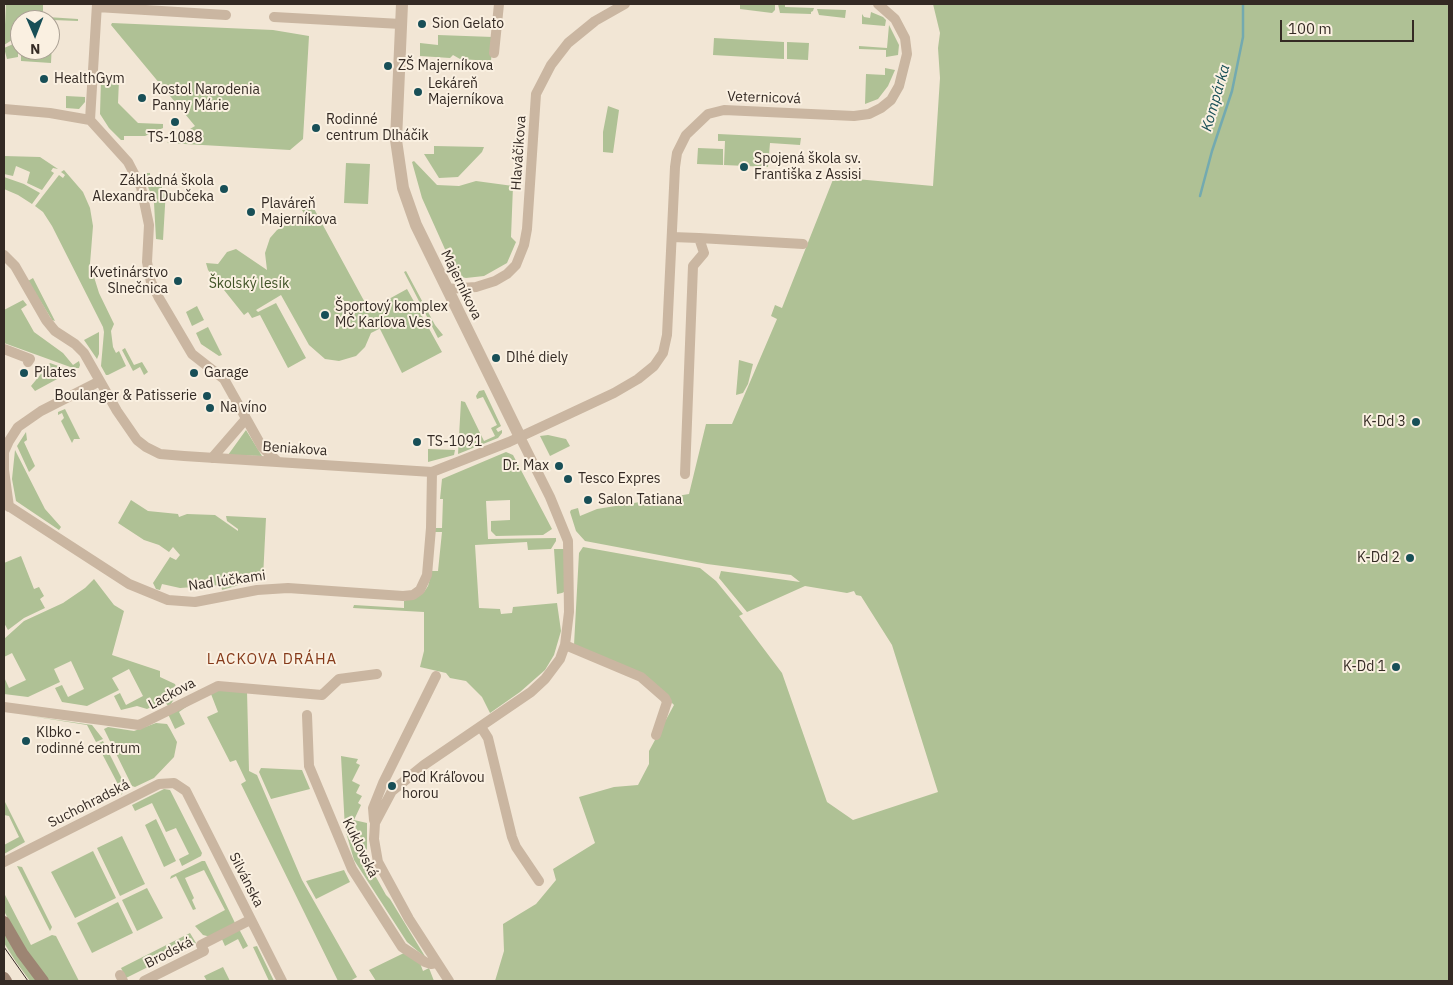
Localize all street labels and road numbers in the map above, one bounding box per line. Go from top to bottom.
street label: Veternicová [727,88,801,108]
street label: Hlaváčikova [508,115,530,191]
street label: Majerníkova [437,247,485,323]
street label: Beniakova [262,438,328,460]
street label: Nad lúčkami [187,567,267,595]
street label: Lackova [146,675,198,713]
street label: Suchohradská [45,776,133,832]
street label: Kuklovská [338,816,382,880]
street label: Silvánska [225,850,267,910]
street label: Brodská [142,934,196,972]

